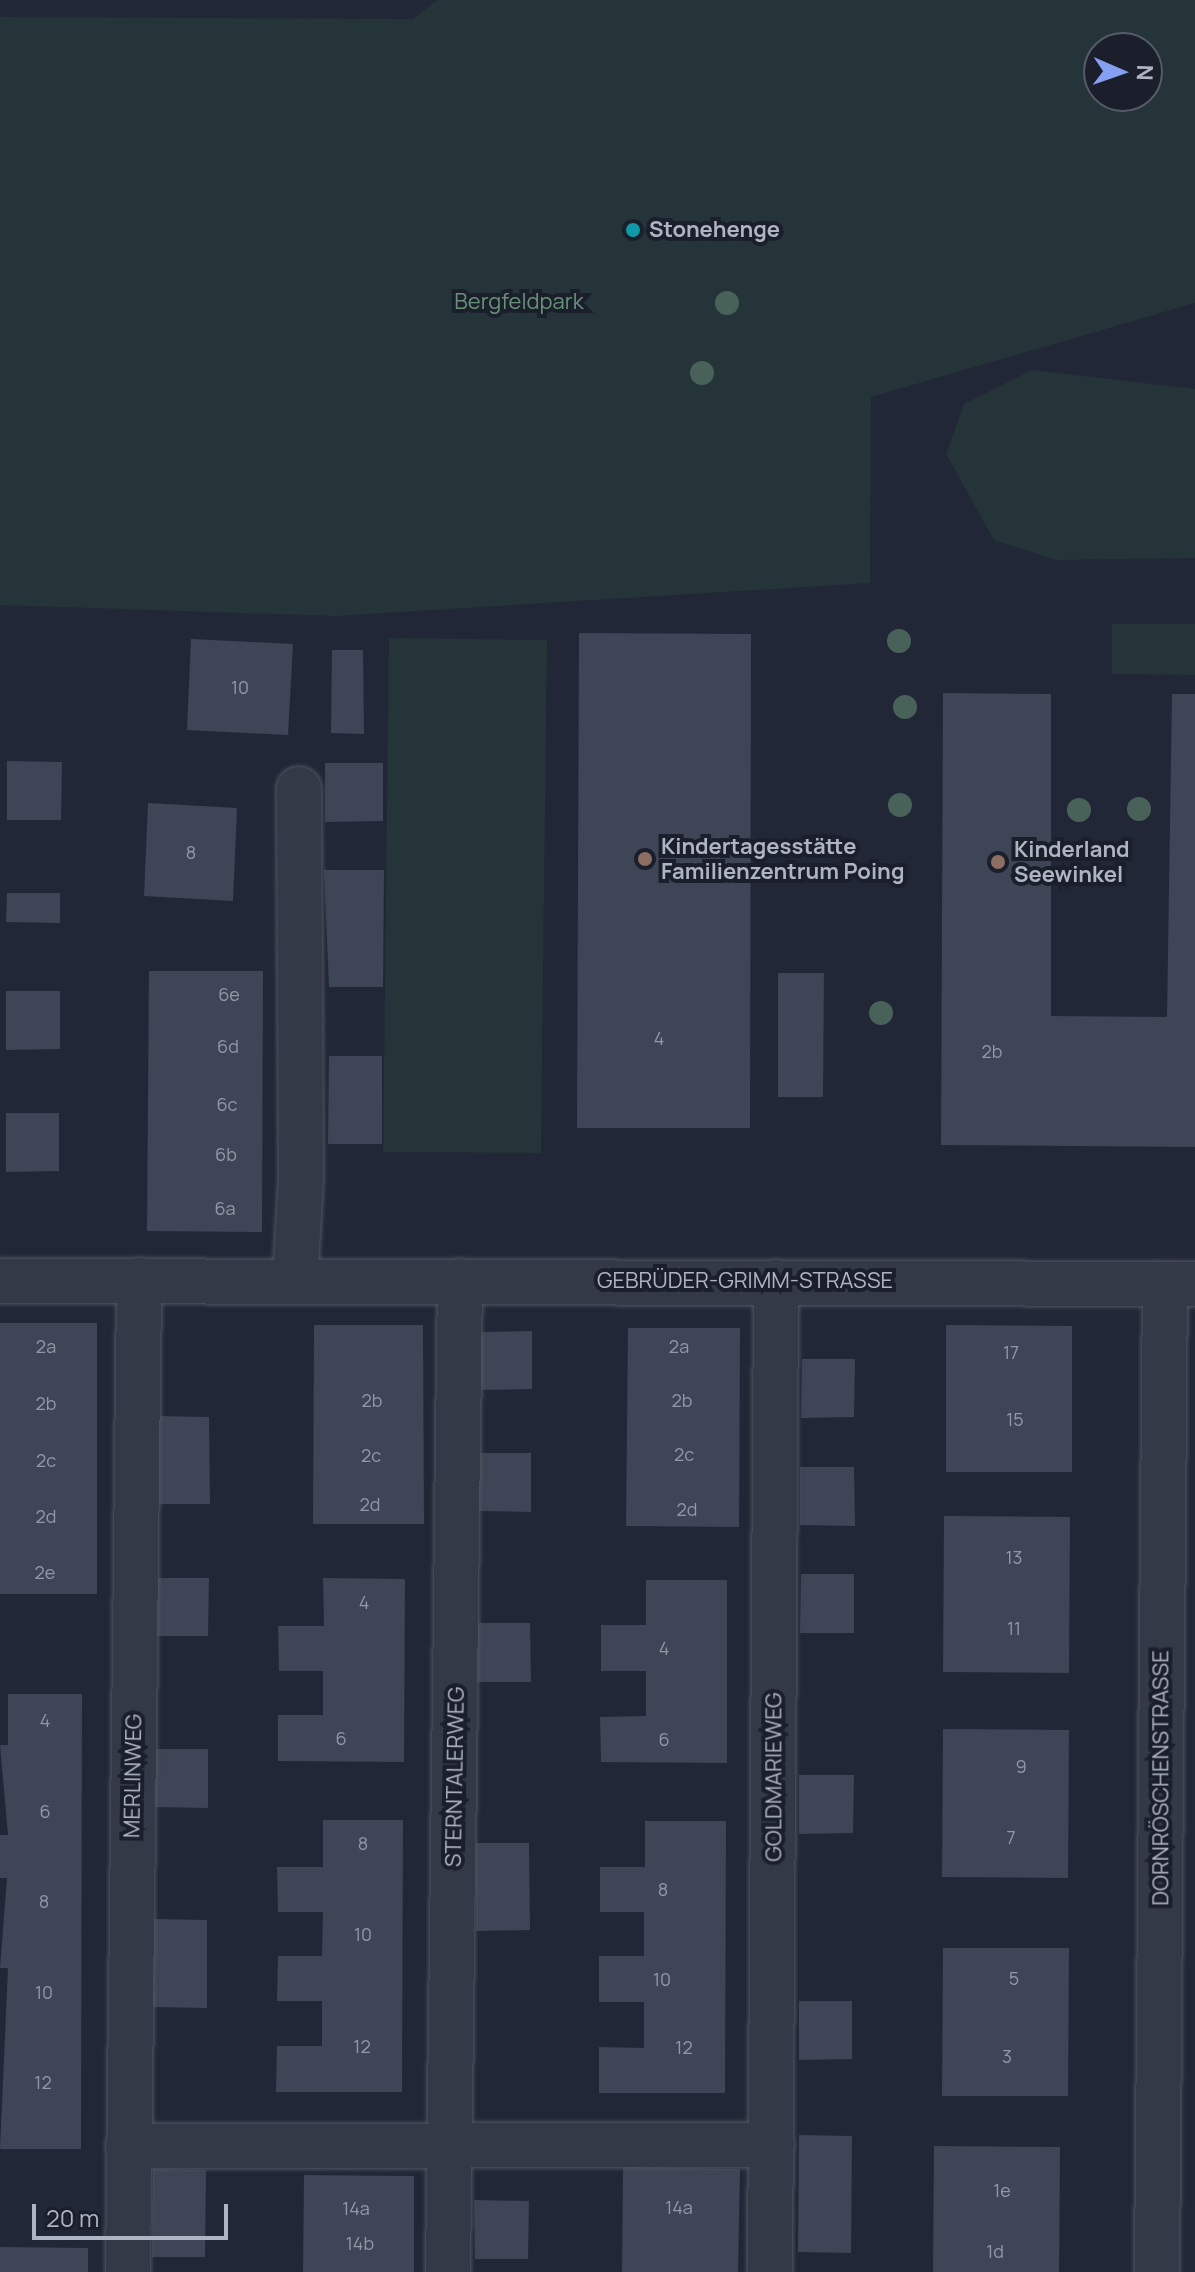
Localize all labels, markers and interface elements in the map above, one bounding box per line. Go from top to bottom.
north arrow [1083,32,1163,112]
text: N [1130,64,1160,81]
place label: Stonehenge [649,217,780,243]
marker: Stonehenge [624,221,642,239]
park label: Bergfeldpark [454,289,584,315]
house number: 10 [231,676,249,698]
place label: Kindertagesstätte Familienzentrum Poing [661,833,904,884]
place label: Kinderland Seewinkel [1014,836,1130,888]
house number: 8 [186,841,196,863]
marker: Kindertagesstätte Familienzentrum Poing [636,850,654,868]
marker: Kinderland Seewinkel [989,853,1007,871]
house number: 6e [218,983,240,1005]
house number: 4 [654,1027,664,1049]
house number: 6d [217,1035,239,1057]
house number: 2b [982,1040,1002,1062]
house number: 6c [216,1093,238,1115]
house number: 6b [215,1143,237,1165]
house number: 6a [214,1197,236,1219]
street label: GEBRÜDER-GRIMM-STRASSE [597,1268,893,1294]
house number: 2a [36,1335,56,1357]
house number: 2a [669,1335,689,1357]
house number: 17 [1003,1341,1019,1363]
house number: 2b [362,1389,382,1411]
house number: 2b [672,1389,692,1411]
house number: 2b [36,1392,56,1414]
house number: 15 [1006,1408,1024,1430]
house number: 2c [674,1443,694,1465]
house number: 2c [361,1444,381,1466]
house number: 2c [36,1449,56,1471]
house number: 2d [360,1493,380,1515]
house number: 2d [677,1498,697,1520]
house number: 2d [36,1505,56,1527]
house number: 13 [1006,1546,1022,1568]
house number: 2e [35,1561,55,1583]
house number: 4 [359,1591,369,1613]
house number: 11 [1007,1617,1021,1639]
house number: 4 [659,1637,669,1659]
street label: DORNRÖSCHENSTRASSE [1148,1650,1174,1906]
street label: STERNTALERWEG [440,1687,470,1867]
street label: GOLDMARIEWEG [761,1692,787,1862]
house number: 4 [40,1709,50,1731]
street label: MERLINWEG [119,1714,147,1838]
house number: 6 [335,1727,347,1749]
house number: 6 [658,1728,670,1750]
house number: 9 [1015,1755,1027,1777]
house number: 6 [39,1800,51,1822]
house number: 7 [1006,1826,1016,1848]
house number: 8 [358,1832,368,1854]
house number: 8 [658,1878,668,1900]
house number: 8 [39,1890,49,1912]
house number: 10 [354,1923,372,1945]
house number: 5 [1009,1967,1019,1989]
house number: 10 [653,1968,671,1990]
house number: 10 [35,1981,53,2003]
house number: 12 [353,2035,371,2057]
house number: 12 [675,2036,693,2058]
house number: 3 [1002,2045,1012,2067]
house number: 12 [34,2071,52,2093]
house number: 1e [993,2179,1011,2201]
scale bar [36,2188,232,2238]
house number: 14a [665,2196,693,2218]
house number: 14a [342,2197,370,2219]
text: 20 m [46,2201,99,2234]
house number: 14b [346,2232,374,2254]
house number: 1d [986,2240,1004,2262]

